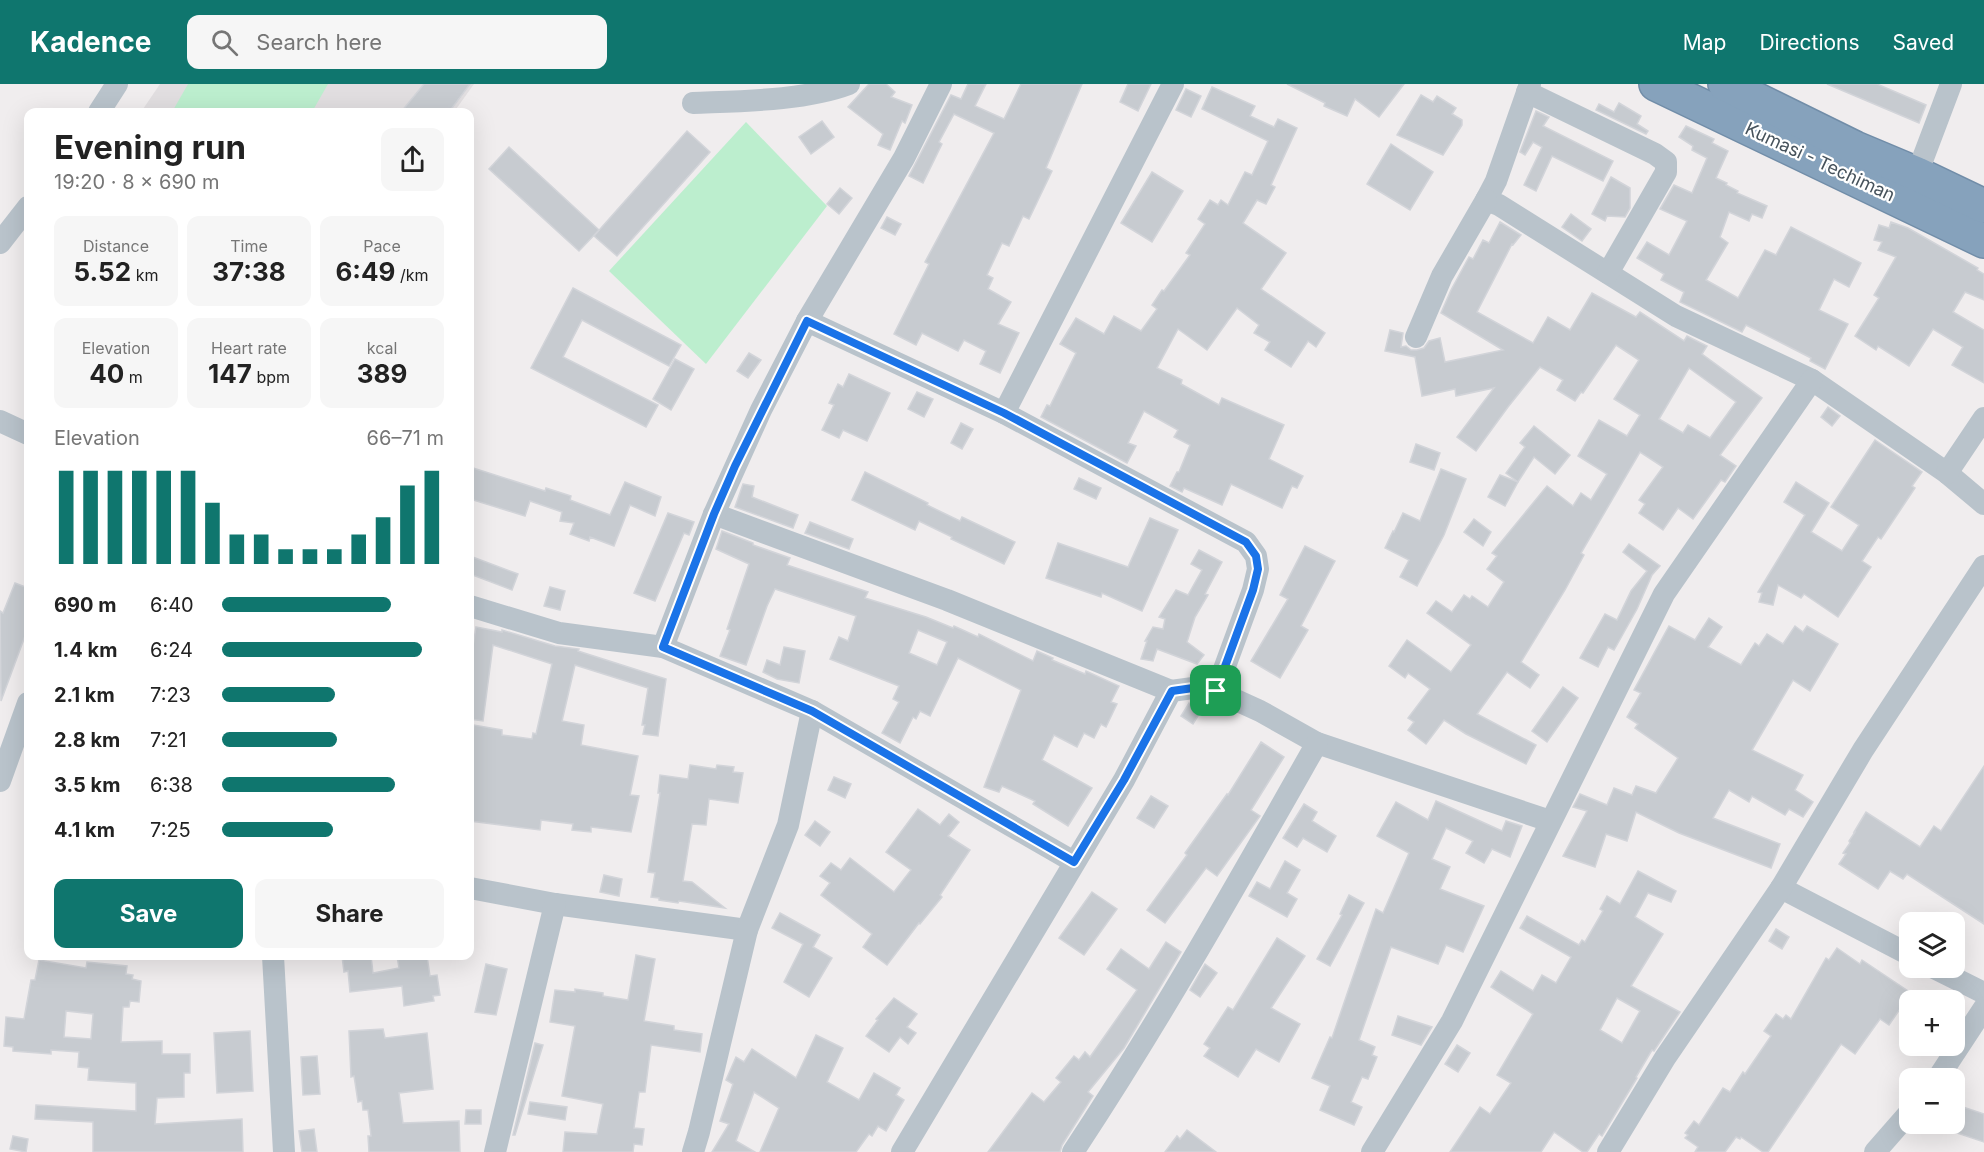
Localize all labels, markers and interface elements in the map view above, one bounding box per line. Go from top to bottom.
search box [187,15,607,69]
text: Kadence [30,25,151,59]
icon: search [208,26,241,59]
text: Search here [256,29,382,55]
text: Map [1683,30,1726,55]
text: Directions [1759,30,1860,55]
text: Saved [1893,30,1954,55]
street label: Kumasi - Techiman [1742,118,1898,205]
text: Evening run [54,127,246,167]
button: share [381,128,444,191]
text: 19:20 · 8 × 690 m [54,170,220,194]
text: Distance [83,236,149,256]
text: Time [230,236,268,256]
text: Pace [363,236,401,256]
text: 5.52 [74,256,131,287]
text: 37:38 [212,256,286,287]
text: 6:49 [335,256,395,287]
text: km [131,265,158,285]
text: /km [395,265,429,285]
text: Elevation [82,338,150,358]
text: Heart rate [211,338,287,358]
text: kcal [367,338,397,358]
text: 40 [89,358,124,389]
text: 147 [208,358,252,389]
text: 389 [357,358,407,389]
text: m [124,367,143,387]
text: bpm [252,367,290,387]
text: Elevation [54,426,140,450]
text: 66–71 m [367,426,444,450]
text: 690 m [54,593,116,617]
text: 6:40 [150,593,194,617]
text: 1.4 km [54,638,117,662]
text: 6:24 [150,638,193,662]
pin [1190,665,1241,716]
icon: arrive [1199,674,1232,707]
text: 2.1 km [54,683,115,707]
text: 7:23 [150,683,191,707]
text: 2.8 km [54,728,120,752]
text: 7:21 [150,728,187,752]
text: 3.5 km [54,773,120,797]
text: 6:38 [150,773,193,797]
text: 4.1 km [54,818,115,842]
text: 7:25 [150,818,191,842]
button: Save [54,879,243,948]
button: Share [255,879,444,948]
map controls [1899,912,1965,1134]
button: layers [1899,912,1965,978]
button: + [1899,990,1965,1056]
button: − [1899,1068,1965,1134]

